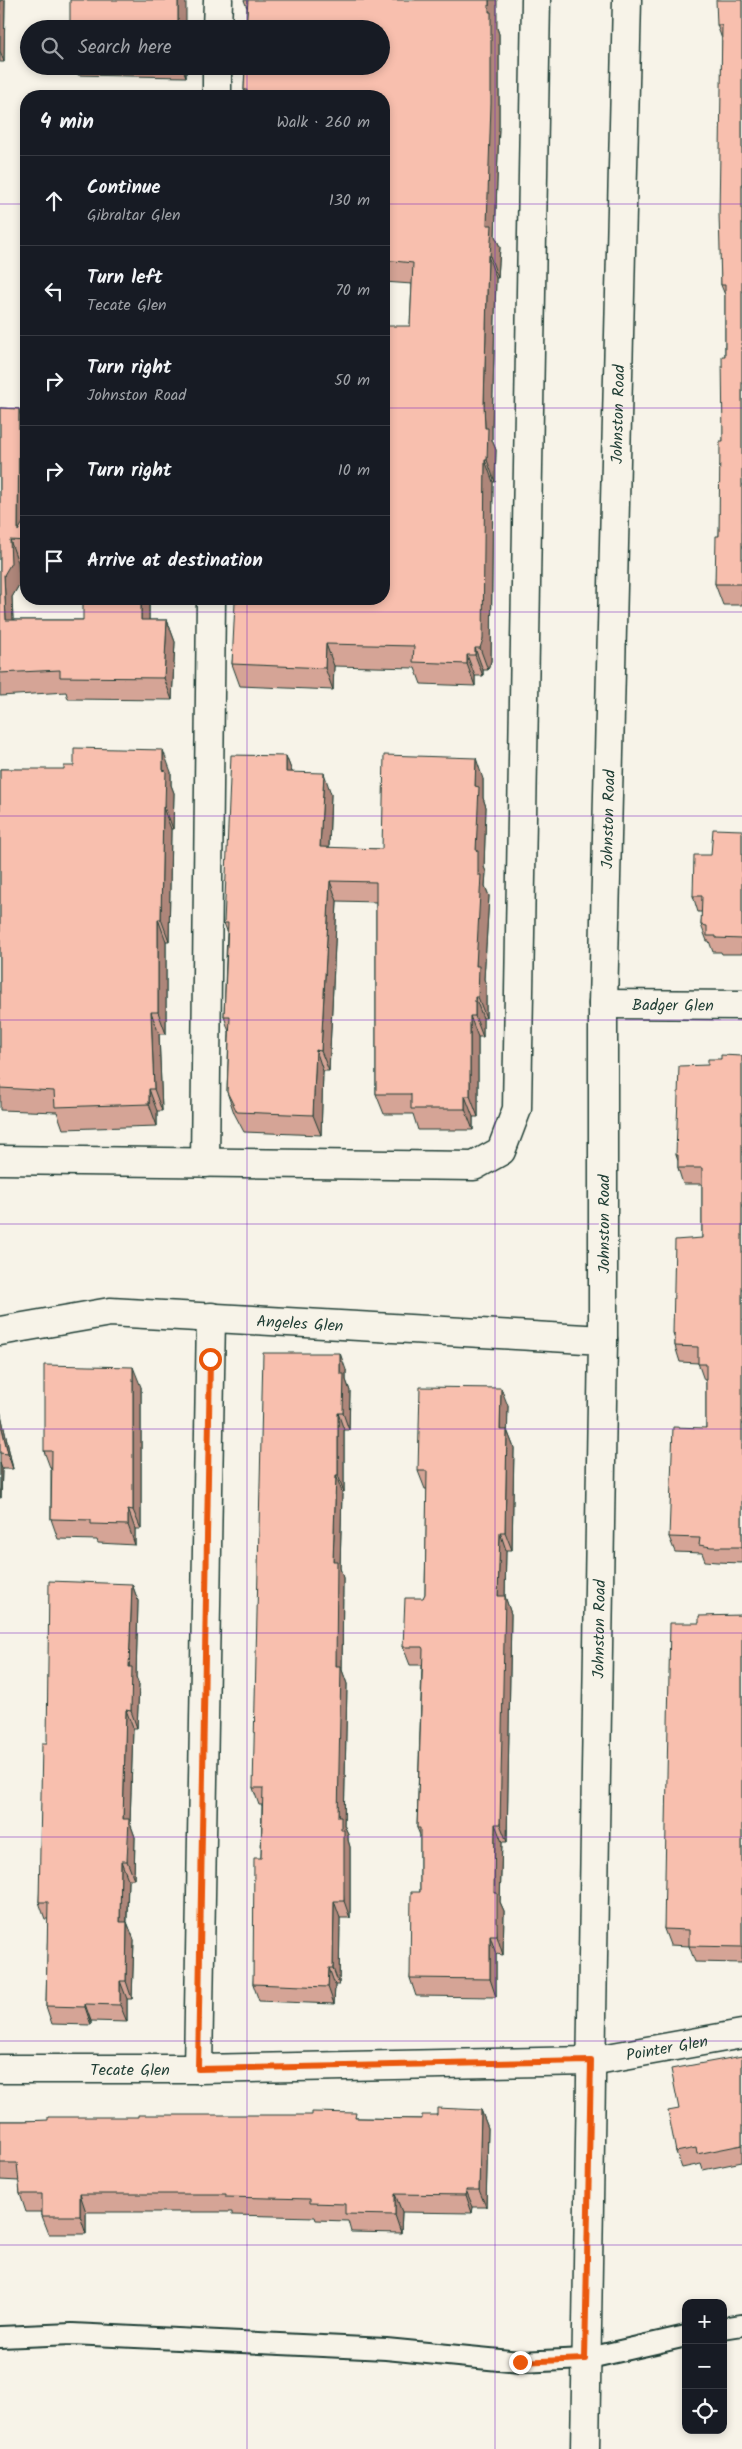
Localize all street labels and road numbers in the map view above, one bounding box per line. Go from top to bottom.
street label: Johnston Road [605,363,632,464]
street label: Johnston Road [595,768,623,869]
street label: Badger Glen [632,993,714,1019]
street label: Johnston Road [592,1173,617,1274]
street label: Angeles Glen [256,1309,344,1339]
street label: Johnston Road [587,1578,613,1679]
street label: Pointer Glen [624,2029,710,2069]
street label: Tecate Glen [90,2058,170,2083]

